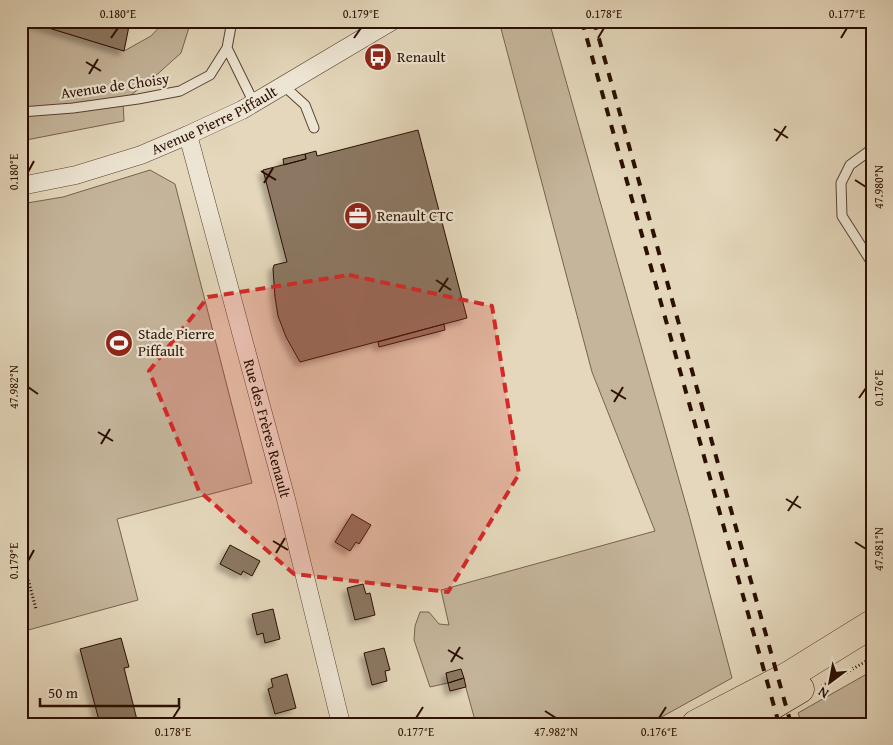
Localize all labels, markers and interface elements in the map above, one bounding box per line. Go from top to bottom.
text: 0.180°E [100,5,136,22]
text: 0.179°E [343,5,379,22]
text: 0.178°E [586,5,622,22]
text: 0.177°E [829,5,865,22]
bus stop icon: Renault [363,42,393,72]
place label: Renault [397,46,447,67]
street label: Avenue de Choisy [59,67,171,104]
street label: Avenue Pierre Piffault [148,80,282,160]
text: 0.180°E [5,154,22,190]
text: 47.980°N [870,165,887,209]
office icon: Renault CTC [343,201,373,231]
place label: Renault CTC [377,205,454,226]
place label: Stade Pierre Piffault [138,323,215,361]
sports icon: Stade Pierre Piffault [104,328,134,358]
street label: Rue des Frères Renault [239,357,296,501]
text: 47.982°N [5,365,22,409]
text: 0.176°E [870,370,887,406]
text: 47.981°N [870,527,887,571]
text: 0.179°E [5,543,22,579]
north arrow [806,658,856,708]
scale bar [40,675,179,707]
text: 50 m [48,682,79,703]
text: N [813,682,832,704]
text: 0.178°E [155,723,191,740]
text: 0.177°E [398,723,434,740]
text: 47.982°N [534,723,578,740]
text: 0.176°E [641,723,677,740]

